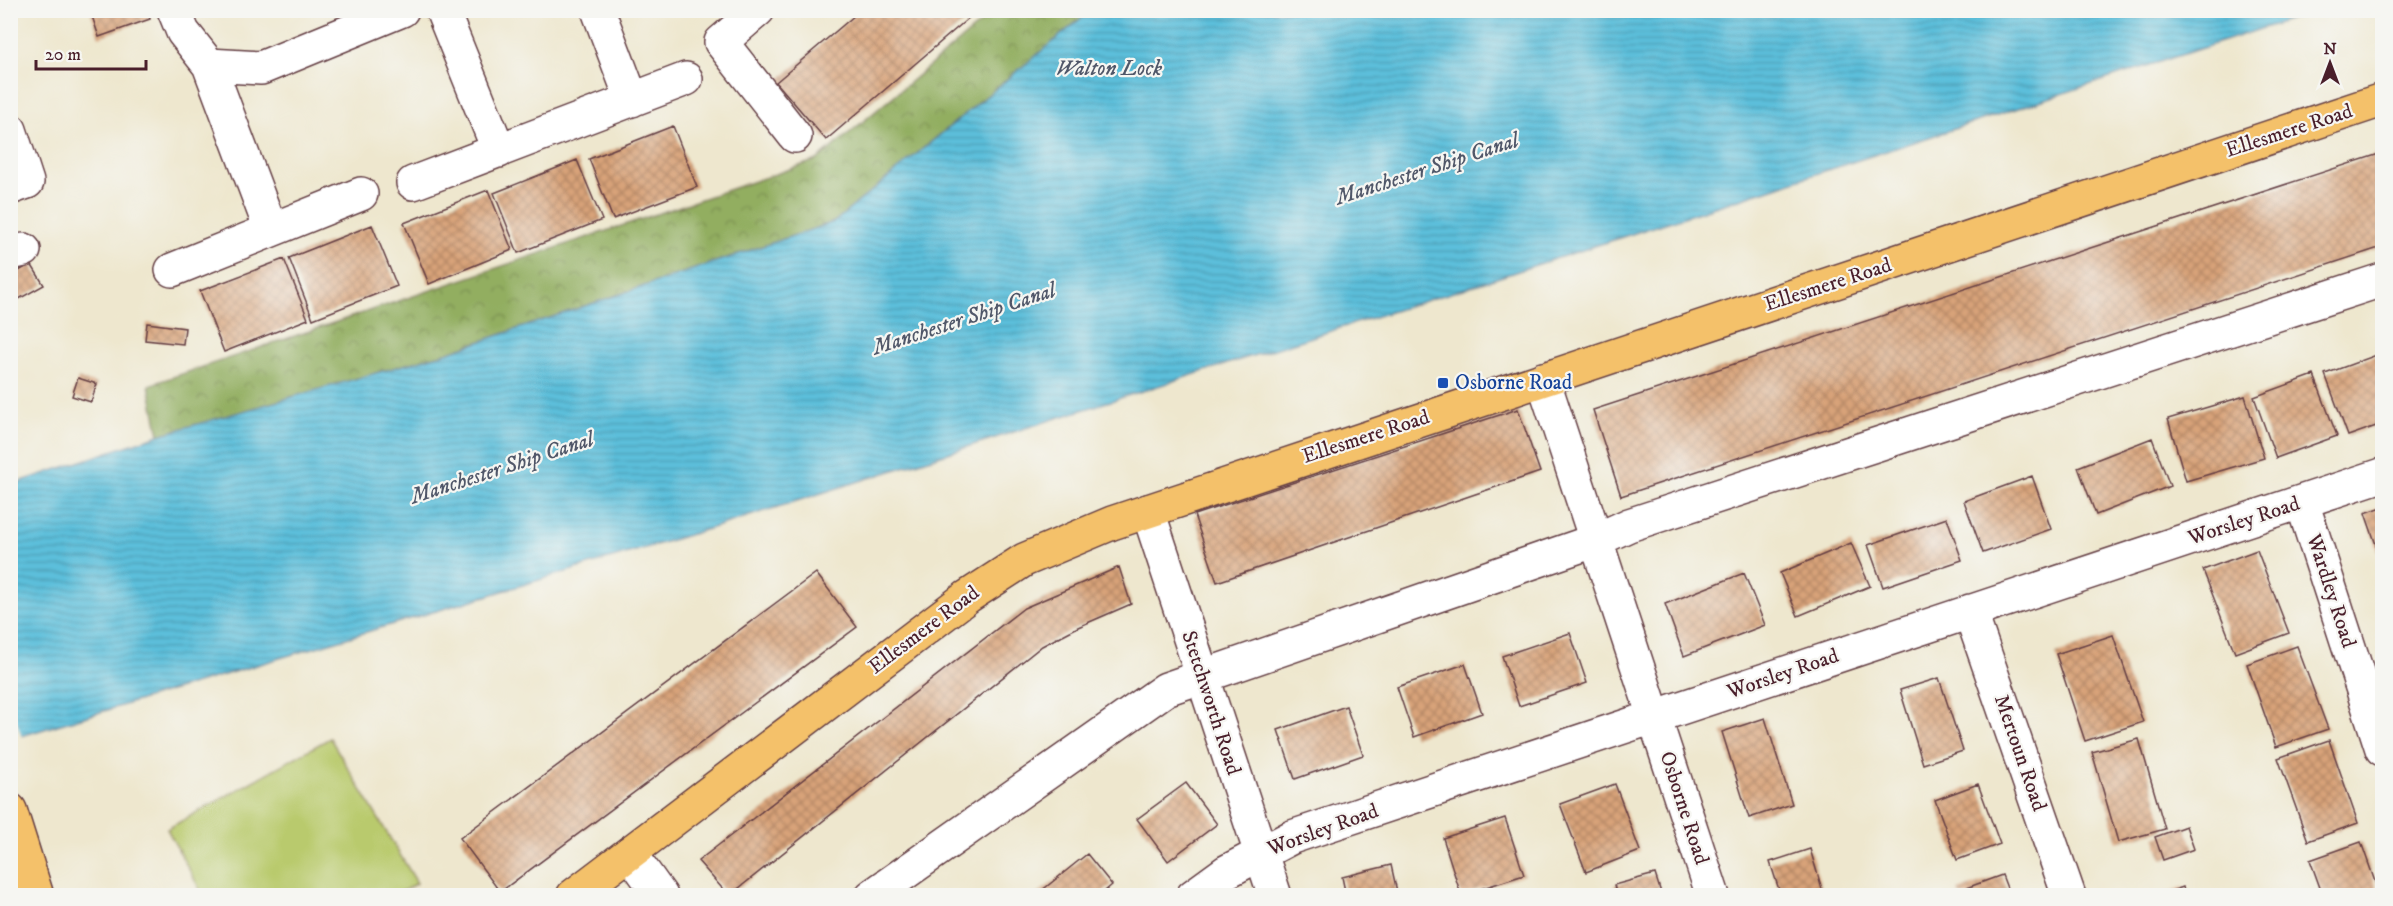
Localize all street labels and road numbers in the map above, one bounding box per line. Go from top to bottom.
street label: Ellesmere Road [2222,98,2356,164]
street label: Ellesmere Road [1761,252,1895,318]
street label: Ellesmere Road [1299,404,1433,470]
street label: Worsley Road [2184,491,2304,552]
street label: Wardley Road [2300,530,2362,652]
street label: Ellesmere Road [863,580,985,680]
street label: Stetchworth Road [1175,628,1247,779]
street label: Worsley Road [1723,643,1843,706]
street label: Mertoun Road [1988,691,2052,815]
street label: Osborne Road [1654,748,1715,868]
street label: Worsley Road [1263,798,1382,862]

